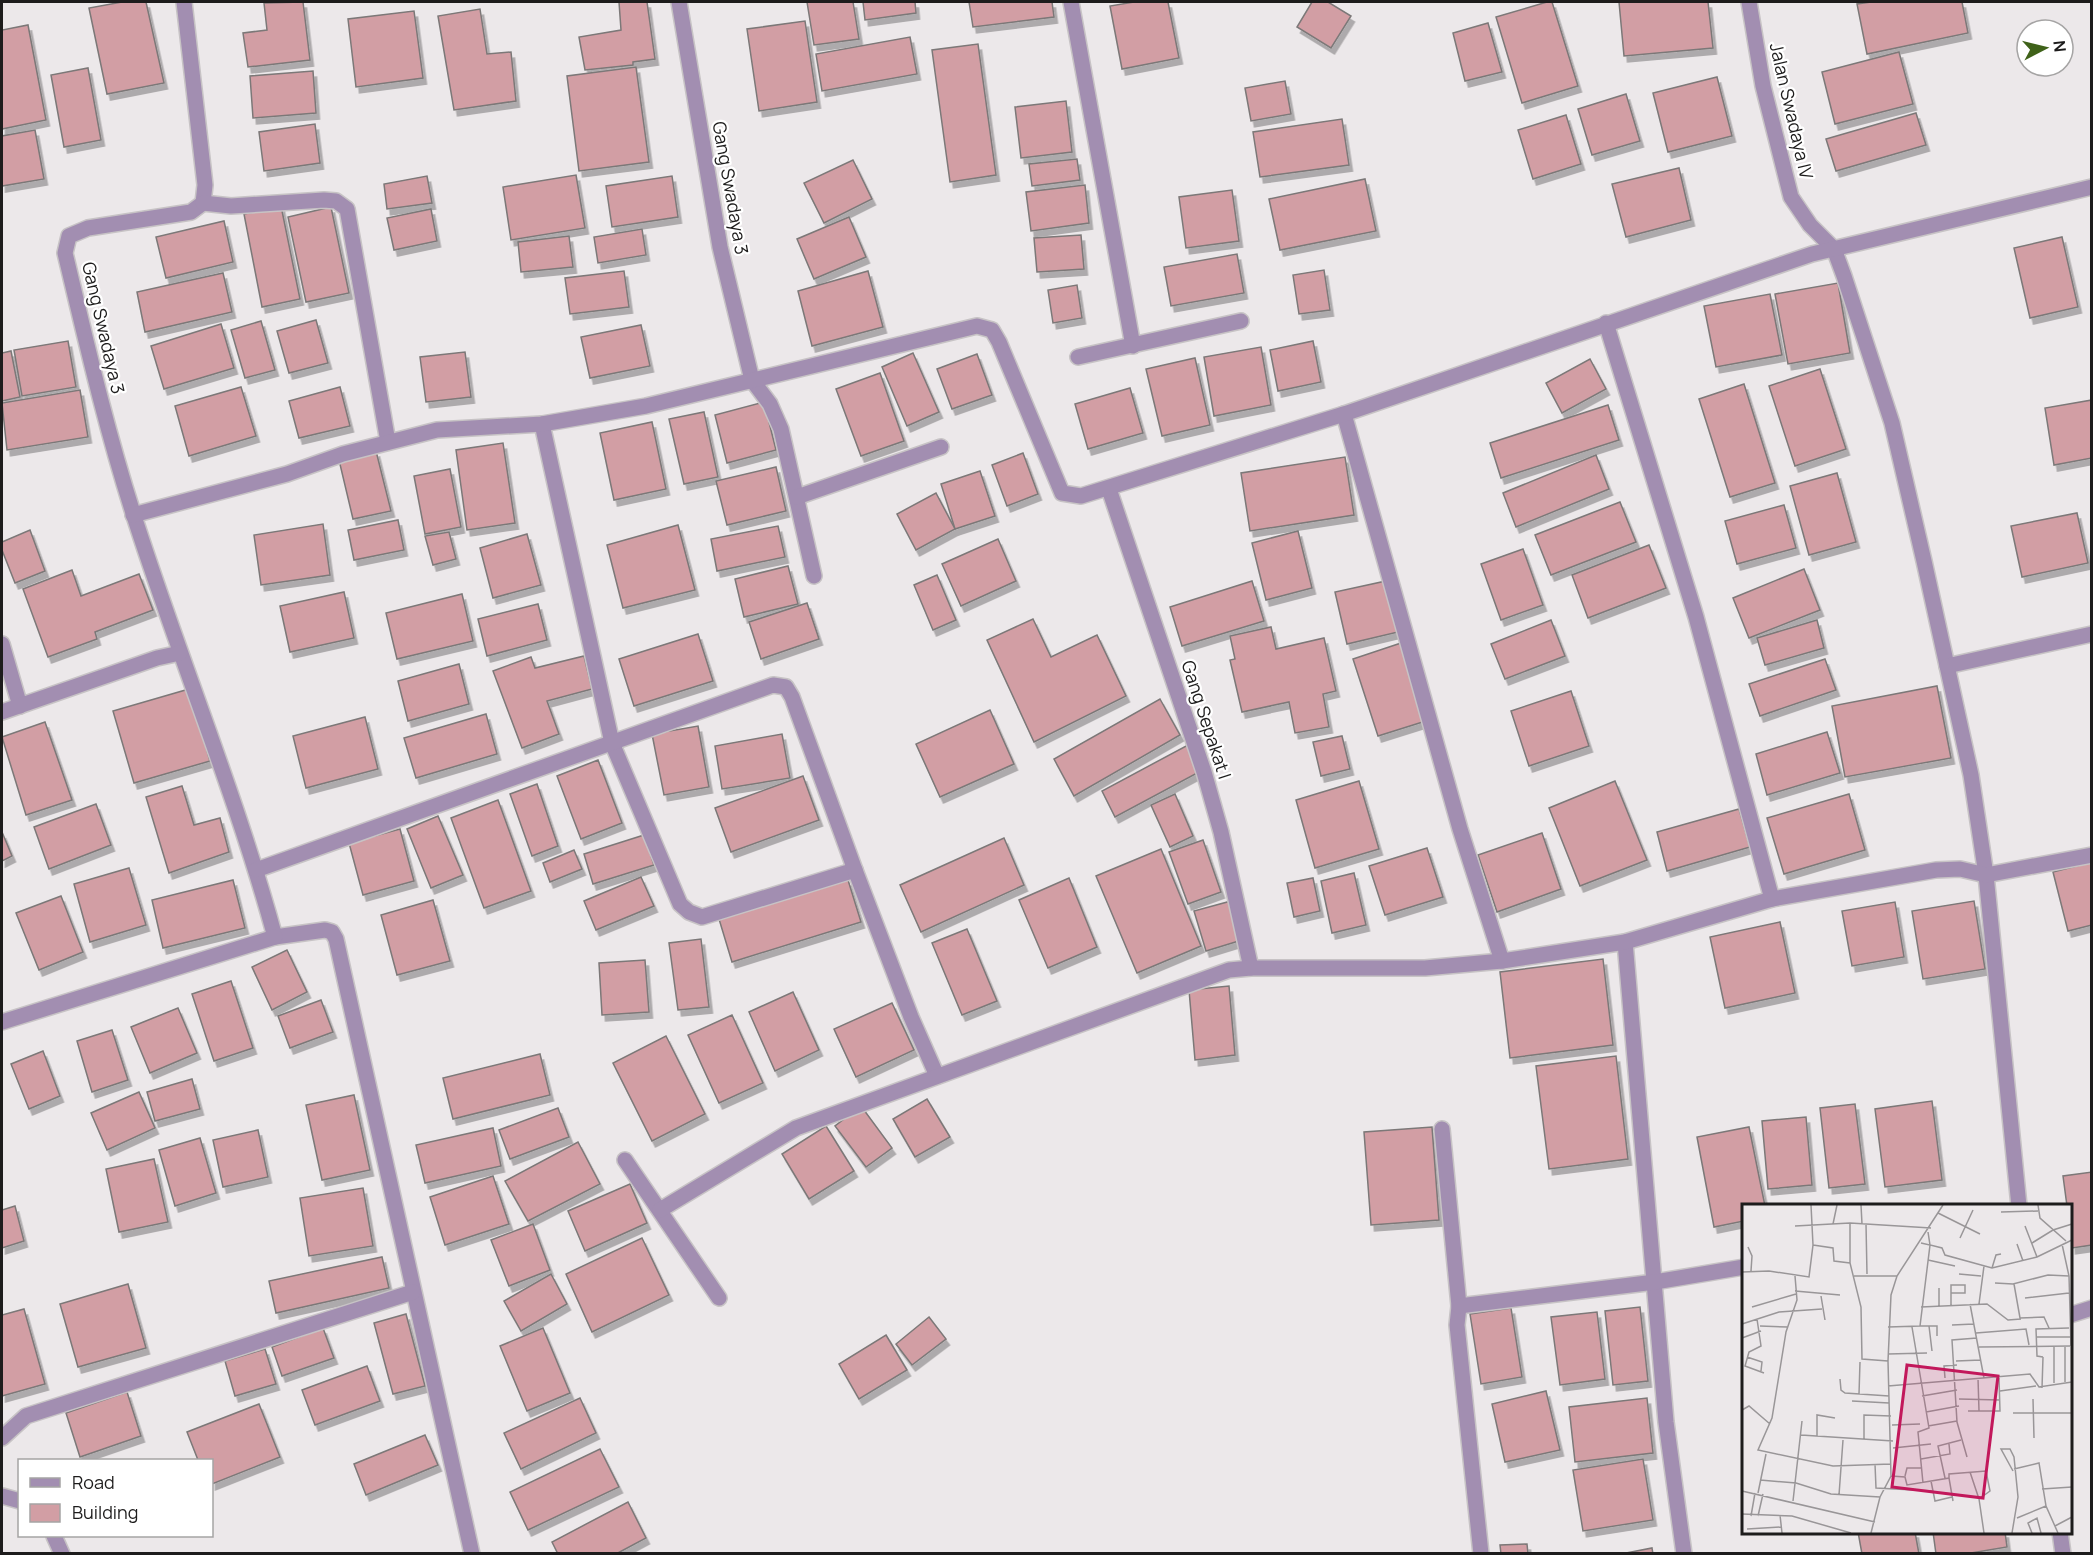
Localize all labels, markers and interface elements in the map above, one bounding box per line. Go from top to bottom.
north arrow [2015,18,2075,78]
text: N [2048,39,2072,53]
street label: Jalan Swadaya IV [1765,40,1819,181]
street label: Gang Swadaya 3 [707,119,755,256]
street label: Gang Swadaya 3 [77,259,131,396]
street label: Gang Sepakat I [1176,657,1237,782]
inset map [1742,1204,2072,1534]
legend [18,1459,213,1537]
text: Road [72,1470,115,1494]
text: Building [72,1500,138,1524]

